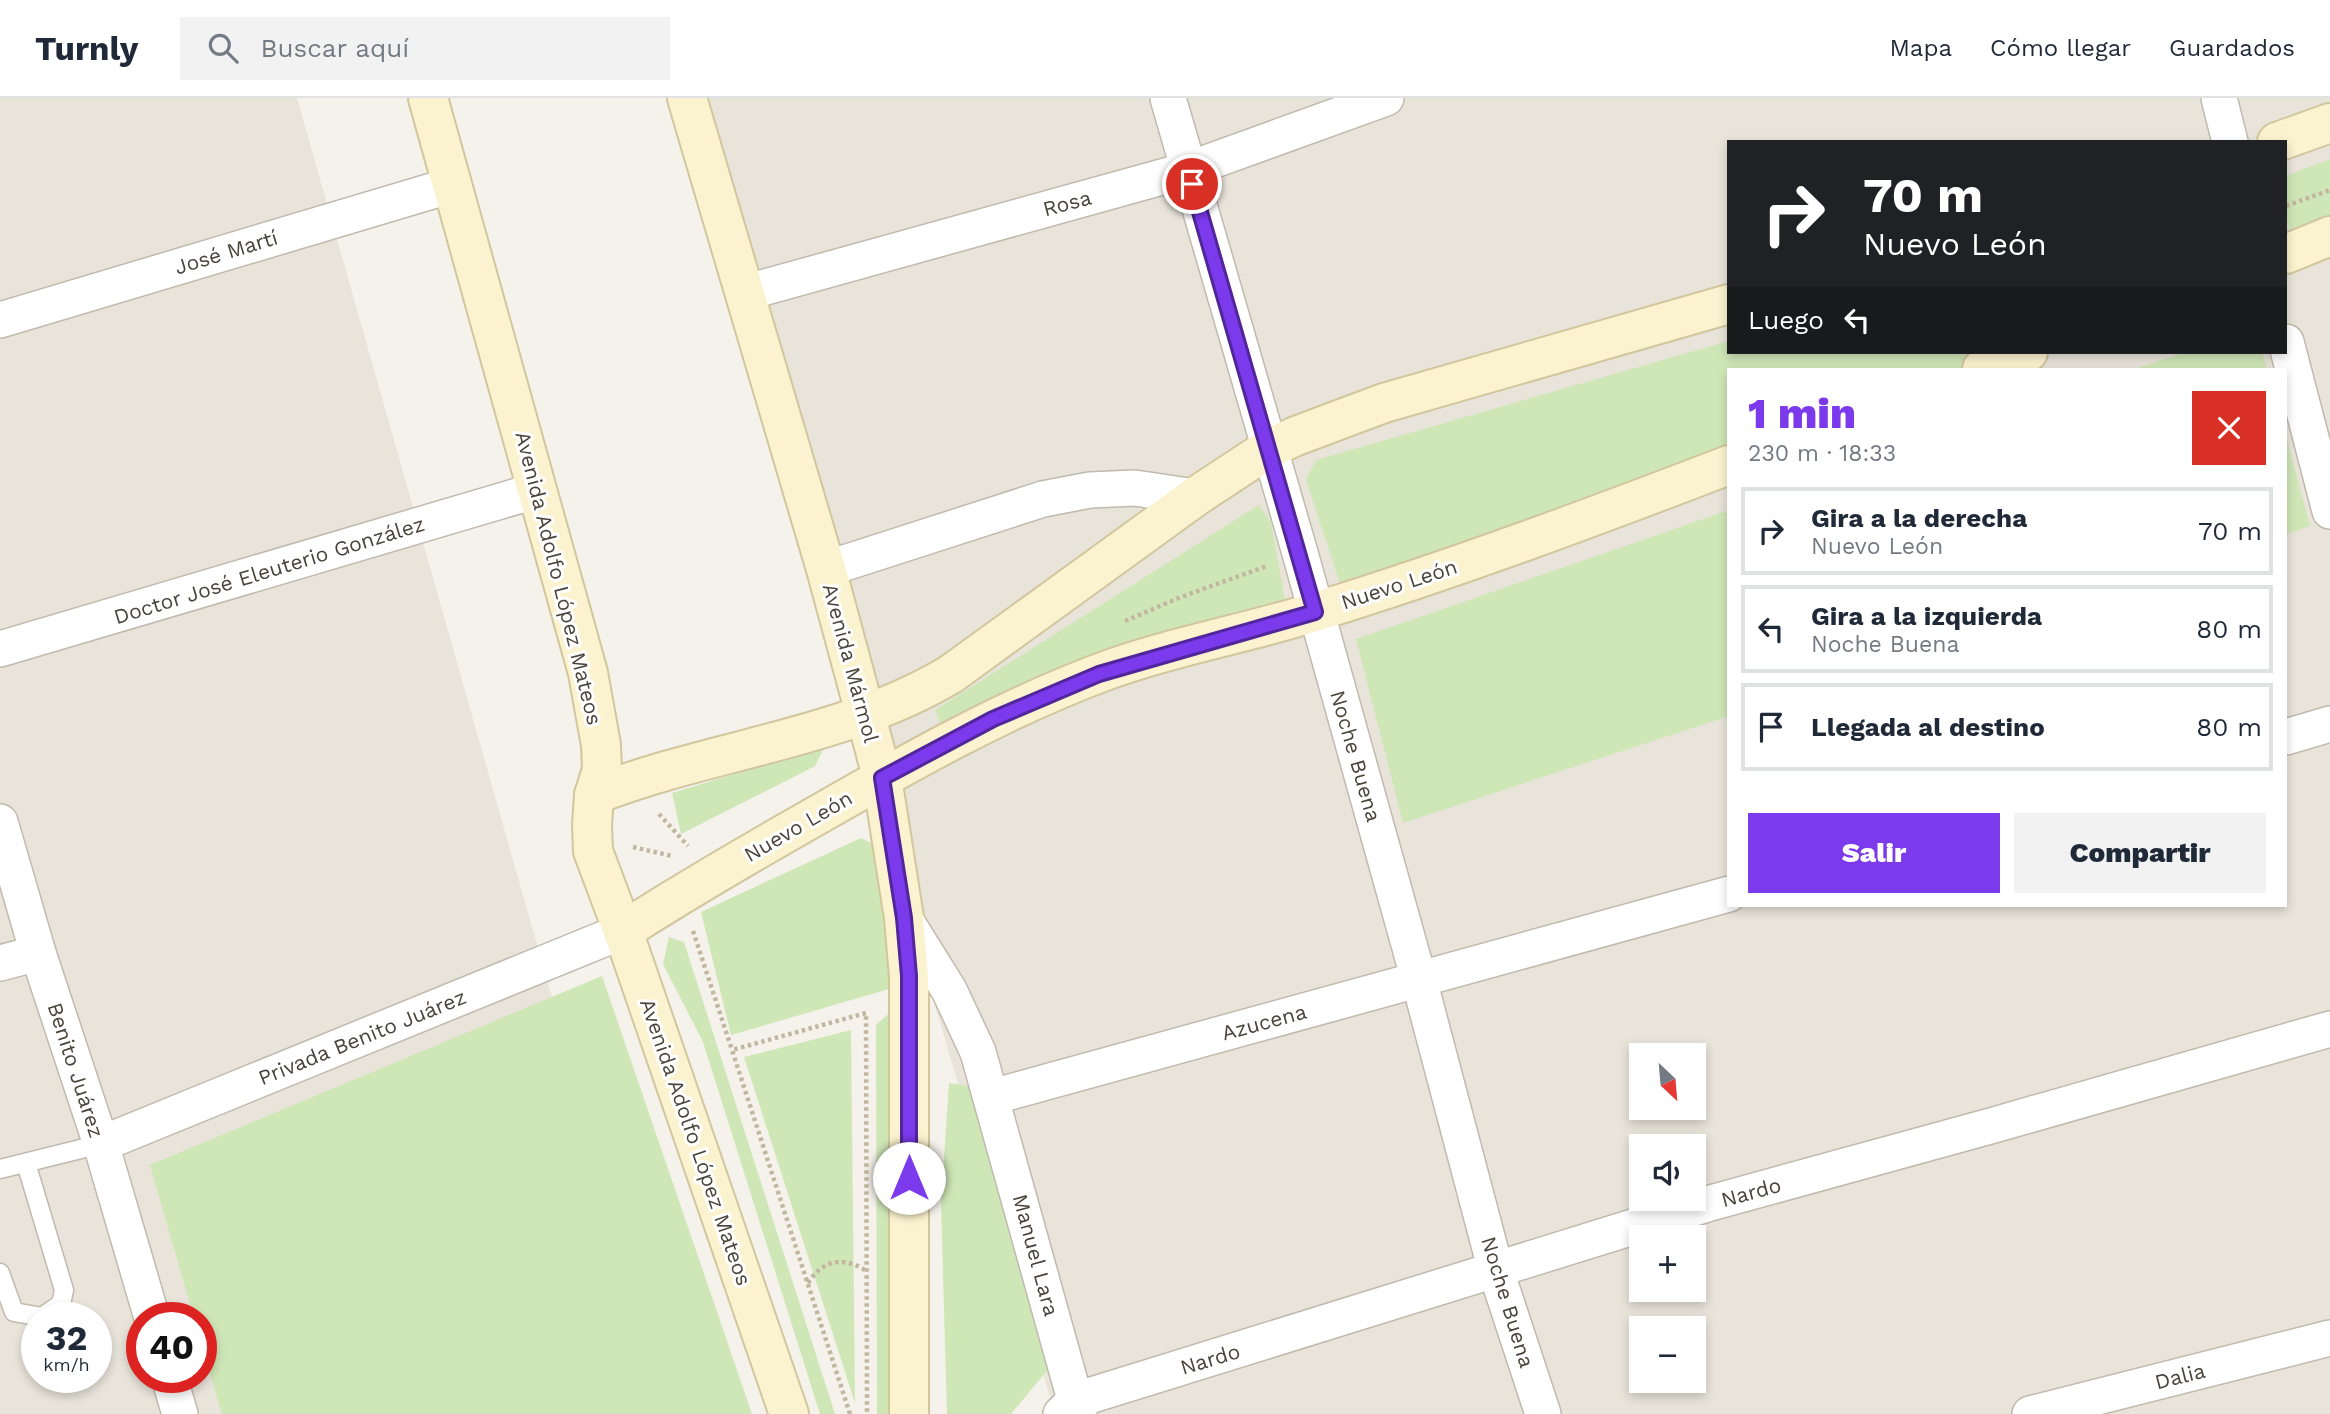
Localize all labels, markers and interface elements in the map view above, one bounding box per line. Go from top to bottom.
search box [180,17,670,80]
text: Turnly [35,29,138,68]
icon: search [204,29,242,67]
text: Buscar aquí [260,33,409,63]
text: Mapa [1890,34,1952,62]
text: Cómo llegar [1990,34,2131,62]
text: Guardados [2169,34,2295,62]
pin [1162,154,1222,214]
icon: arrive [1173,165,1211,203]
text: 70 m [1863,166,1983,224]
icon: right [1748,168,1839,259]
street label: Rosa [1040,185,1094,221]
street label: José Martí [171,224,281,280]
text: Nuevo León [1863,225,2047,263]
icon: left [1838,301,1876,339]
text: Luego [1748,305,1824,335]
text: 1 min [1748,389,1856,438]
button: close [2192,391,2266,465]
street label: Avenida Adolfo López Mateos [510,429,608,727]
text: 230 m · 18:33 [1748,440,1896,467]
text: Gira a la derecha [1811,503,2027,533]
street label: Doctor José Eleuterio González [111,511,427,629]
icon: right [1752,512,1790,550]
text: 70 m [2198,516,2262,546]
text: Nuevo León [1811,533,1943,560]
street label: Nuevo León [1338,553,1460,615]
street label: Avenida Mármol [818,581,884,746]
text: Gira a la izquierda [1811,601,2042,631]
icon: left [1752,610,1790,648]
text: 80 m [2196,614,2262,644]
text: Noche Buena [1811,631,1959,658]
street label: Noche Buena [1325,687,1387,825]
icon: arrive [1752,708,1790,746]
text: Llegada al destino [1811,712,2045,742]
text: 80 m [2196,712,2262,742]
street label: Nuevo León [739,785,857,867]
button: Salir [1748,813,2000,893]
button: Compartir [2014,813,2266,893]
street label: Privada Benito Juárez [254,984,470,1090]
street label: Avenida Adolfo López Mateos [635,995,757,1289]
street label: Benito Juárez [42,999,110,1141]
street label: Azucena [1219,999,1309,1045]
north arrow [1629,1043,1706,1120]
map controls [1629,1043,1706,1393]
button: sound [1629,1134,1706,1211]
position arrow [872,1141,946,1215]
street label: Nardo [1718,1172,1784,1212]
street label: Manuel Lara [1008,1191,1064,1319]
button: + [1629,1225,1706,1302]
street label: Noche Buena [1476,1234,1540,1371]
speed limit sign: 40 [126,1302,217,1393]
button: − [1629,1316,1706,1393]
text: 32 [46,1317,87,1359]
street label: Nardo [1177,1338,1243,1380]
text: km/h [43,1354,90,1375]
street label: Dalia [2152,1358,2208,1394]

